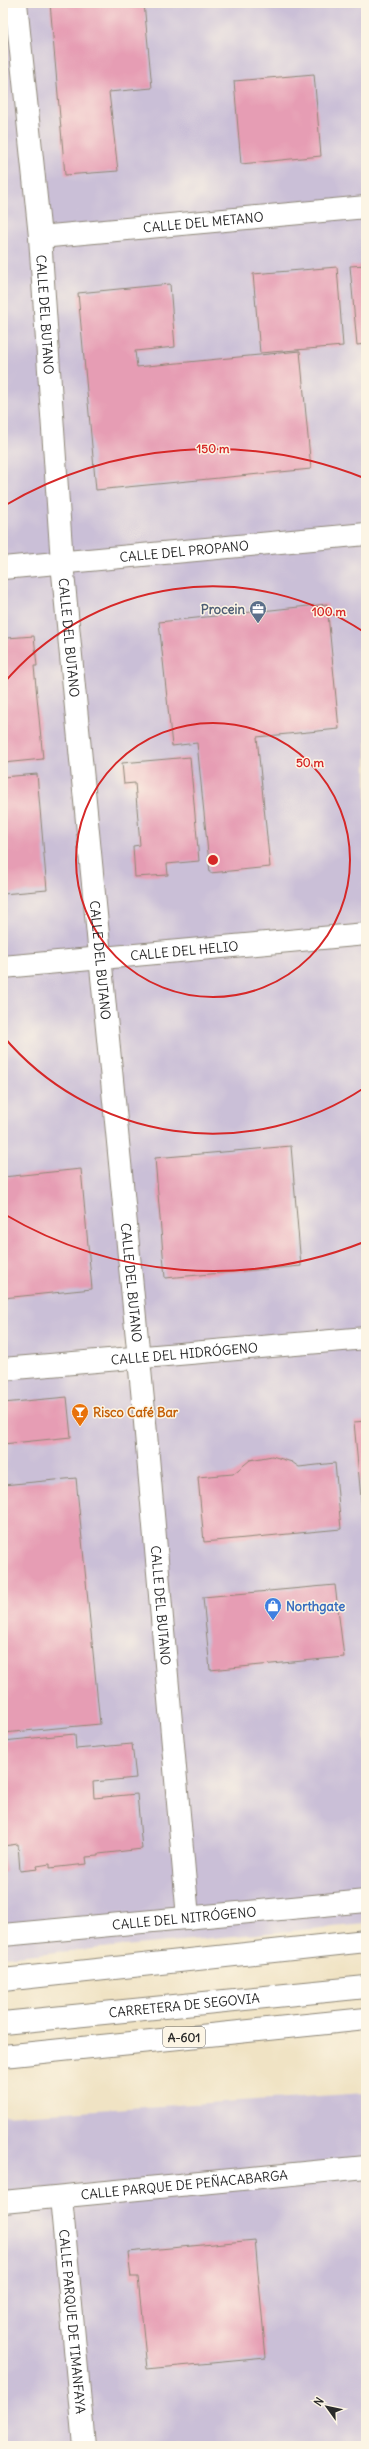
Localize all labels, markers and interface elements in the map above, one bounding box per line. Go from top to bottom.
street label: CALLE DEL METANO [142,208,264,236]
street label: CALLE DEL BUTANO [33,254,58,375]
text: 150 m [197,441,230,456]
street label: CALLE DEL PROPANO [119,537,250,566]
street label: CALLE DEL BUTANO [55,577,83,698]
office icon: Procein [248,599,268,624]
place label: Procein [201,601,245,618]
text: 100 m [312,604,346,619]
text: 50 m [296,755,325,770]
centre of rings [206,853,220,867]
street label: CALLE DEL BUTANO [86,900,115,1021]
street label: CALLE DEL HELIO [129,937,239,964]
street label: CALLE DEL BUTANO [117,1222,146,1343]
street label: CALLE DEL HIDRÓGENO [110,1339,259,1368]
bar icon: Risco Café Bar [70,1402,90,1427]
place label: Risco Café Bar [93,1404,179,1421]
street label: CALLE DEL BUTANO [147,1545,175,1666]
shop icon: Northgate [263,1596,283,1621]
place label: Northgate [286,1598,345,1615]
street label: CALLE DEL NITRÓGENO [111,1903,257,1933]
street label: CARRETERA DE SEGOVIA [108,1989,260,2021]
road number: A-601 [163,2027,205,2047]
street label: CALLE PARQUE DE PEÑACABARGA [80,2166,288,2203]
street label: CALLE PARQUE DE TIMANFAYA [56,2228,89,2415]
north arrow [307,2387,347,2427]
text: N [311,2395,327,2409]

